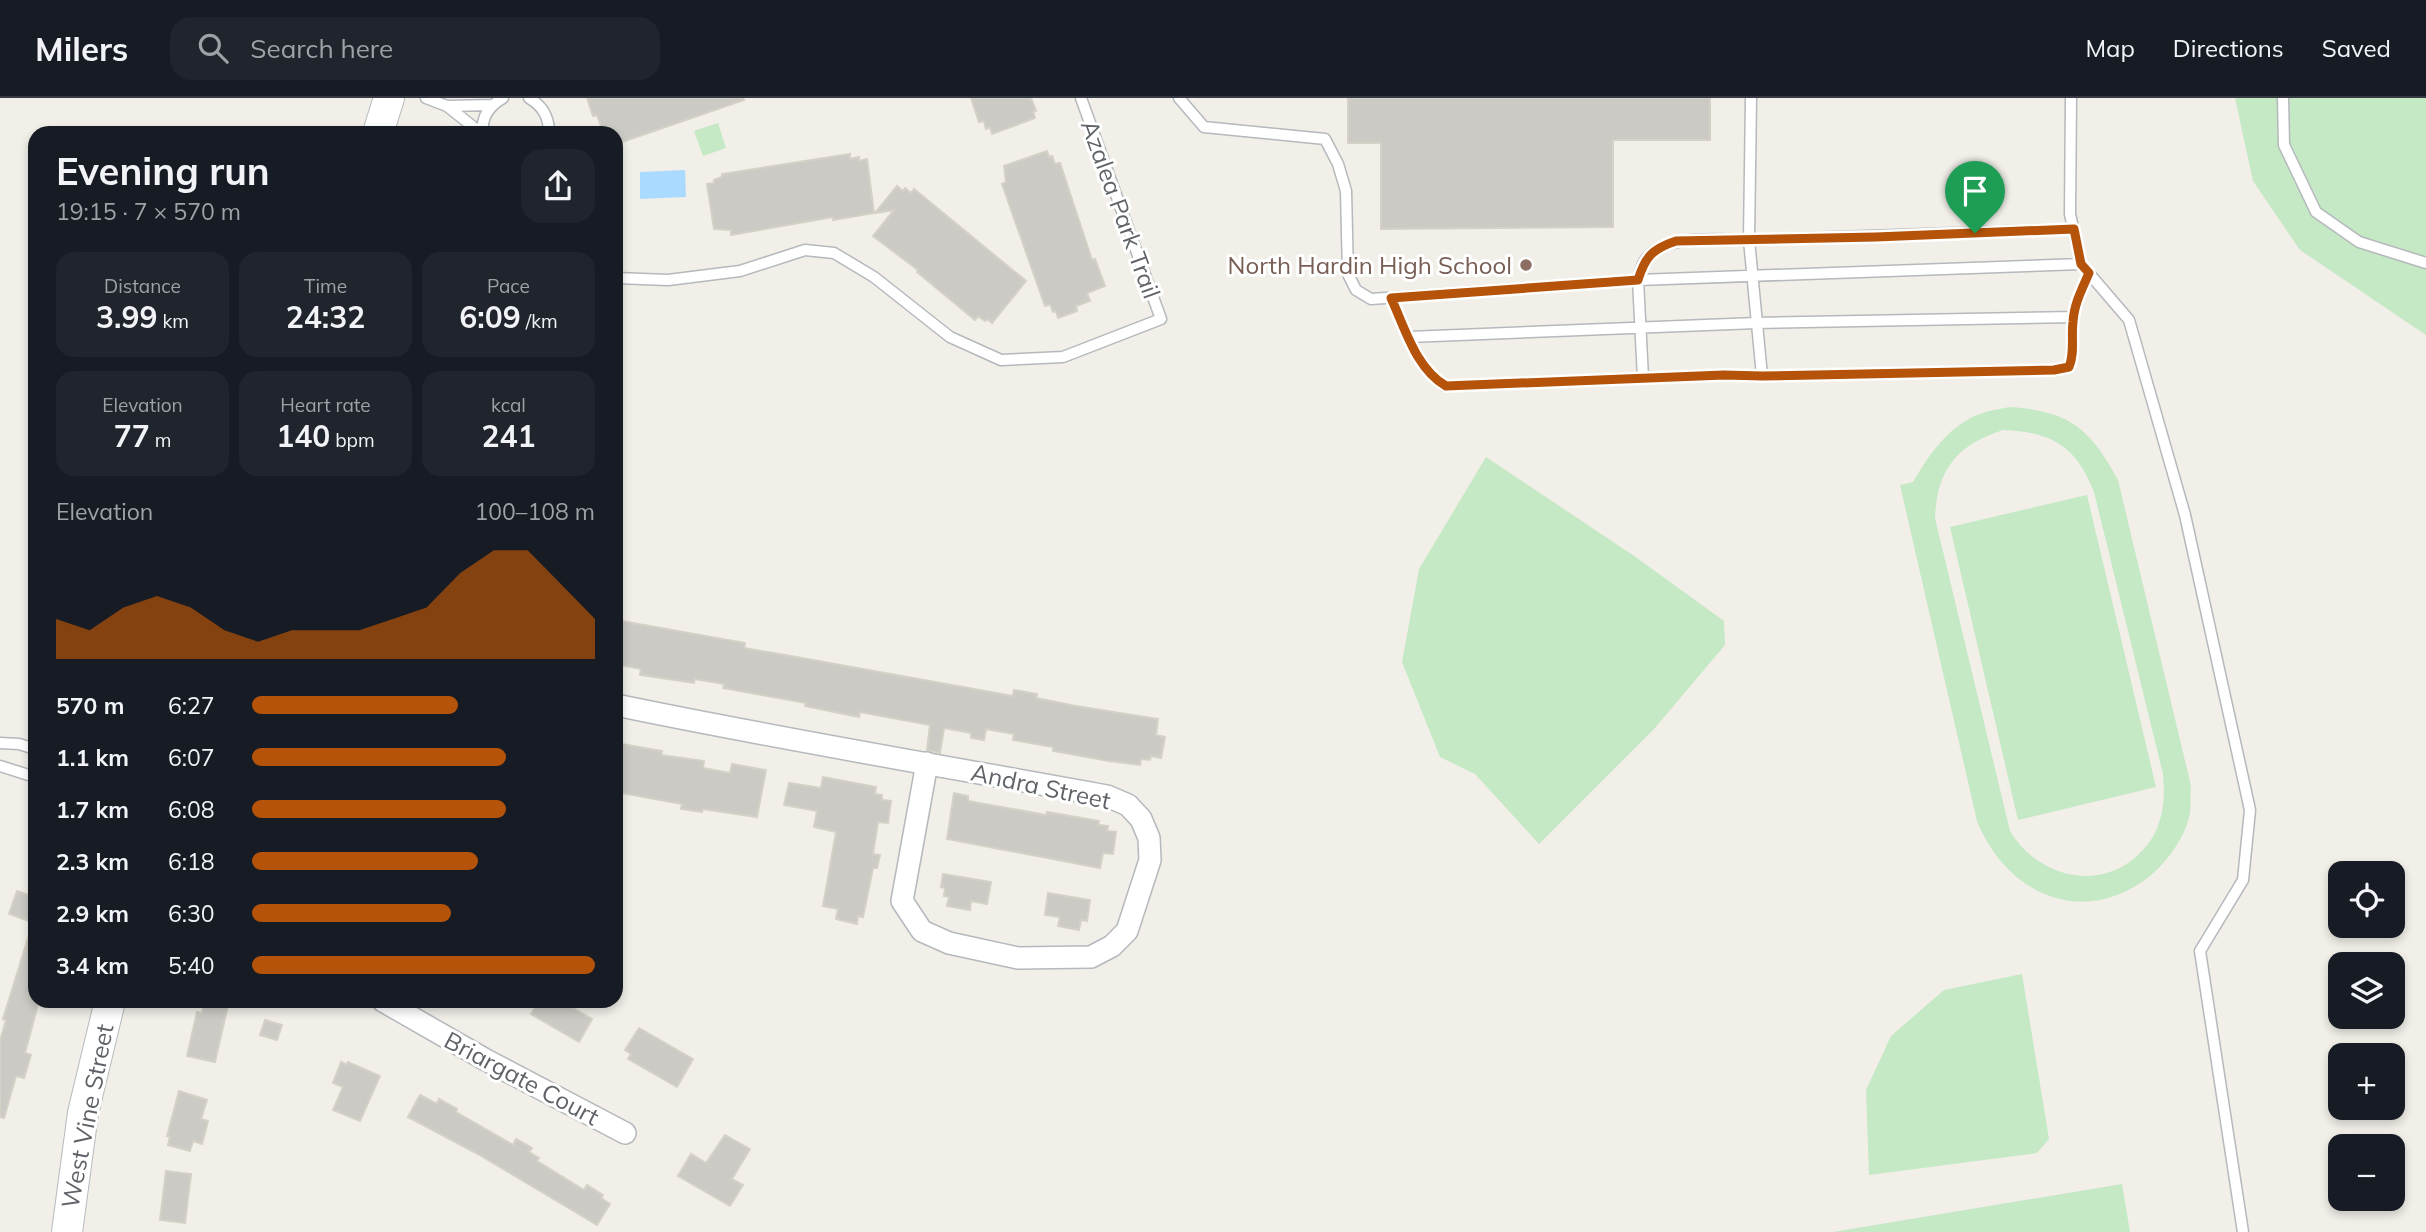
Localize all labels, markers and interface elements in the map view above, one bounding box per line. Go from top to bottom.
search box [170,17,660,80]
text: Milers [35,28,128,69]
icon: search [194,29,232,67]
text: Search here [250,32,393,65]
text: Map [2085,33,2135,63]
text: Directions [2173,33,2284,63]
text: Saved [2322,33,2391,63]
street label: Azalea Park Trail [1075,116,1167,302]
text: Evening run [56,147,270,195]
button: share [521,149,595,223]
pin [1945,161,2005,233]
icon: arrive [1956,172,1994,210]
text: 19:15 · 7 × 570 m [56,197,241,226]
place label: North Hardin High School [1228,250,1512,280]
marker: North Hardin High School [1518,257,1534,273]
text: Distance [104,274,181,298]
text: Time [304,274,347,298]
text: Pace [487,274,530,298]
text: 3.99 [96,298,158,336]
text: 24:32 [286,298,365,336]
text: 6:09 [459,298,521,336]
text: km [158,309,189,333]
text: /km [521,309,558,333]
text: Elevation [102,393,183,417]
text: Heart rate [280,393,371,417]
text: kcal [491,393,526,417]
text: 77 [114,417,150,455]
text: 140 [276,417,330,455]
text: 241 [482,417,536,455]
text: m [150,428,171,452]
text: bpm [330,428,375,452]
text: Elevation [56,497,153,526]
text: 100–108 m [474,497,595,526]
text: 570 m [56,691,124,720]
text: 6:27 [168,691,215,720]
text: 1.1 km [56,743,129,772]
text: 6:07 [168,743,215,772]
street label: Andra Street [969,757,1113,815]
text: 1.7 km [56,795,129,824]
text: 6:08 [168,795,215,824]
text: 2.3 km [56,847,129,876]
text: 6:18 [168,847,215,876]
map controls [2328,861,2405,1211]
button: locate [2328,861,2405,938]
text: 2.9 km [56,899,129,928]
text: 6:30 [168,899,215,928]
text: 3.4 km [56,951,129,980]
text: 5:40 [168,951,215,980]
button: layers [2328,952,2405,1029]
street label: West Vine Street [54,1021,120,1211]
street label: Briargate Court [439,1025,605,1131]
button: + [2328,1043,2405,1120]
button: − [2328,1134,2405,1211]

